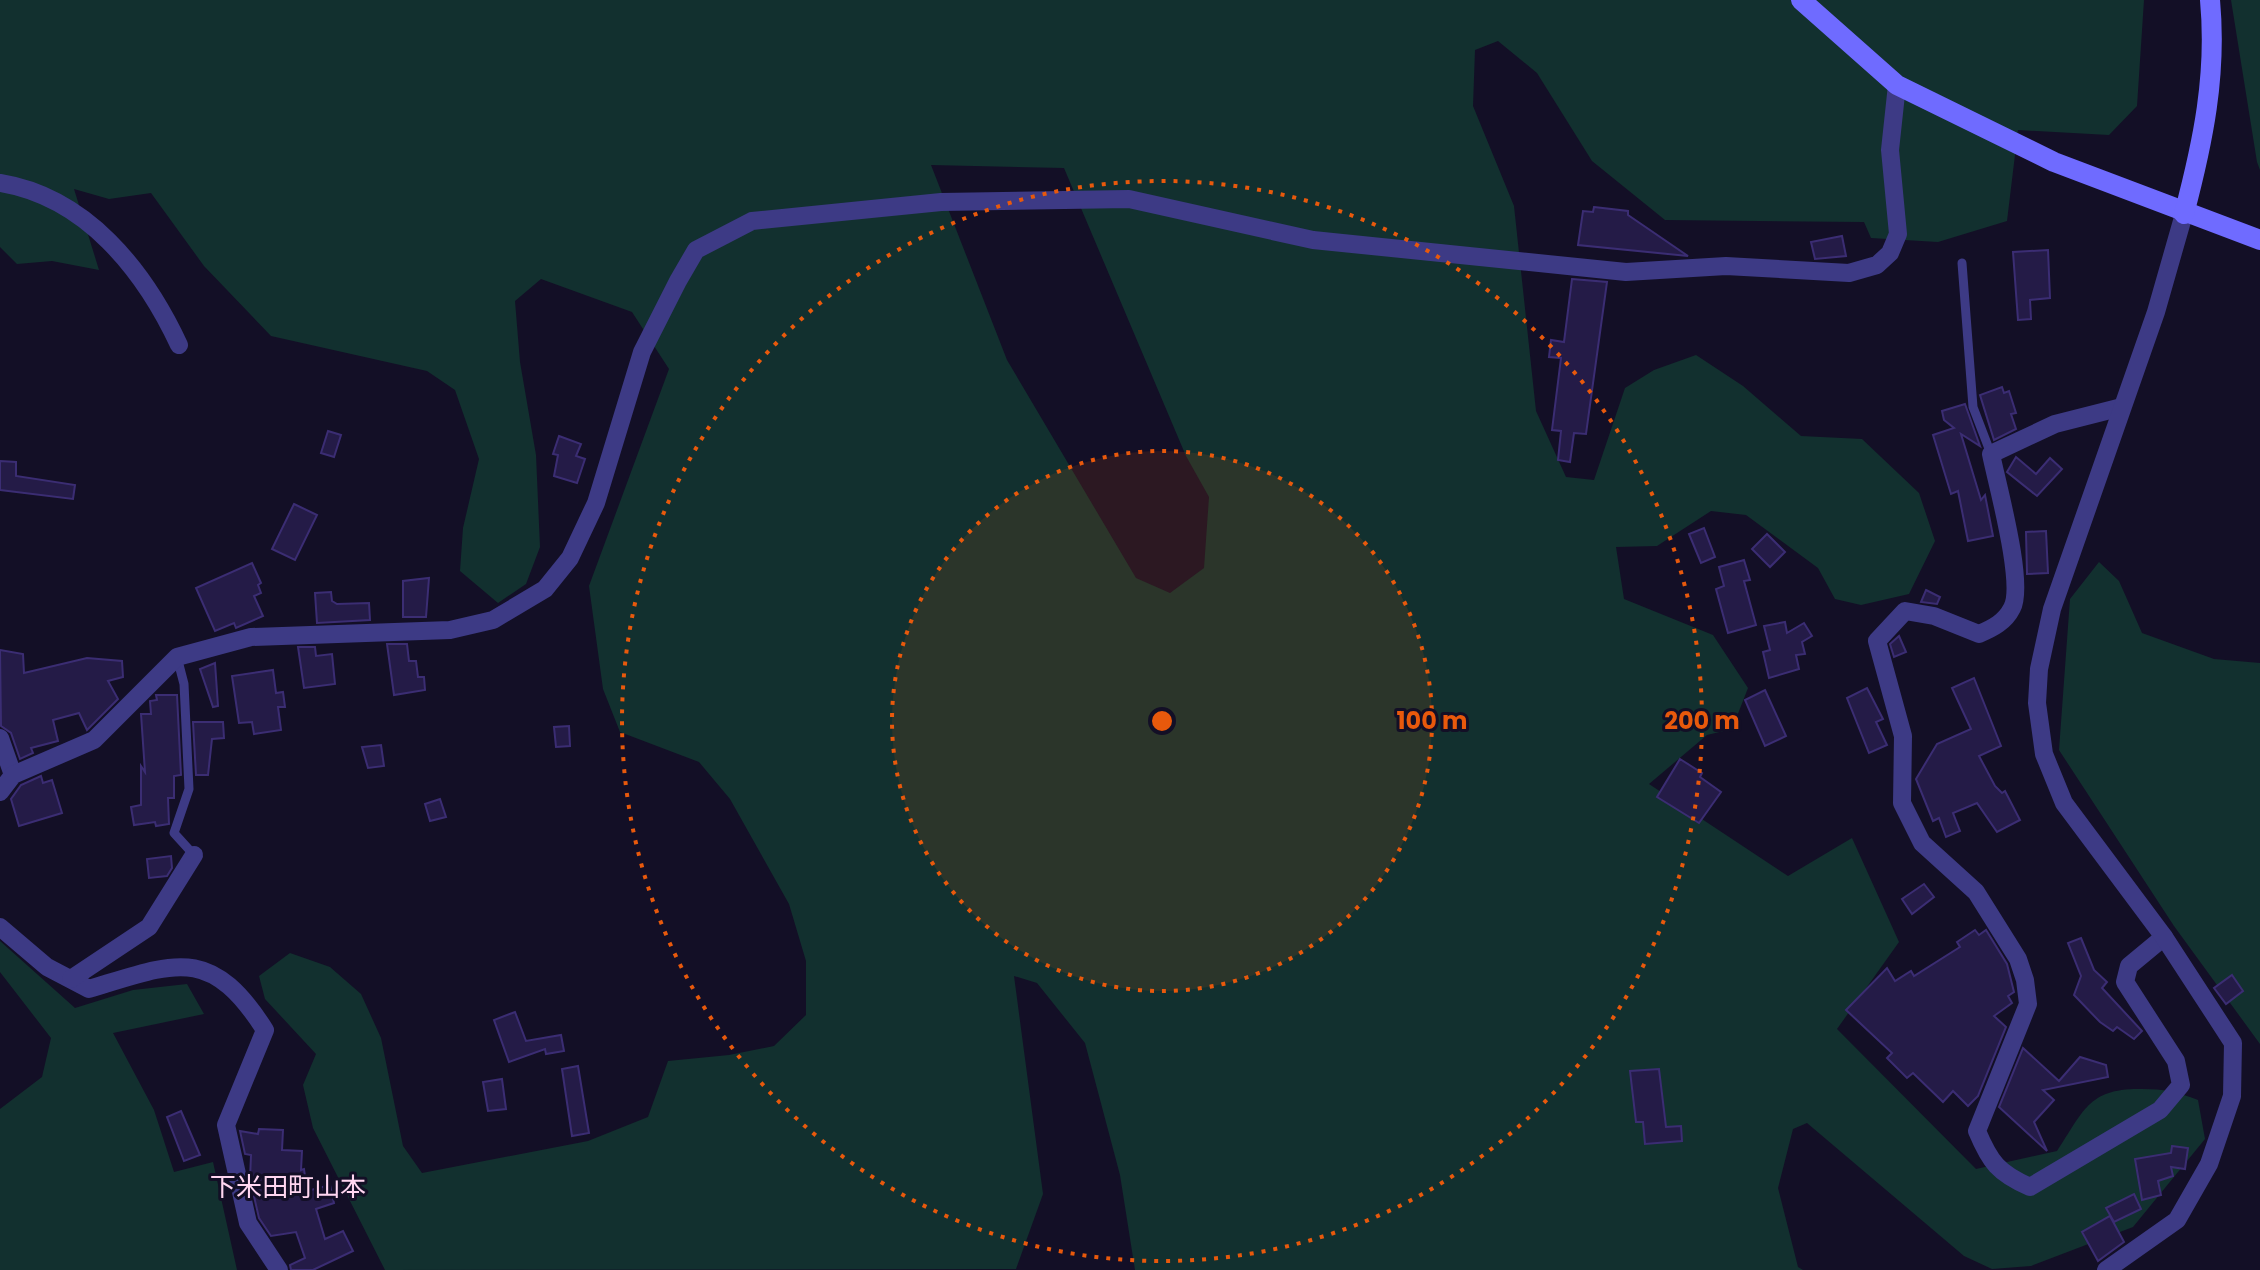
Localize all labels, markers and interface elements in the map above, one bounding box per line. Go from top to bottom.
text: 100 m [1397,704,1467,737]
text: 200 m [1664,704,1740,737]
centre of rings [1148,707,1176,735]
district label: 下米田町山本 [210,1169,366,1205]

